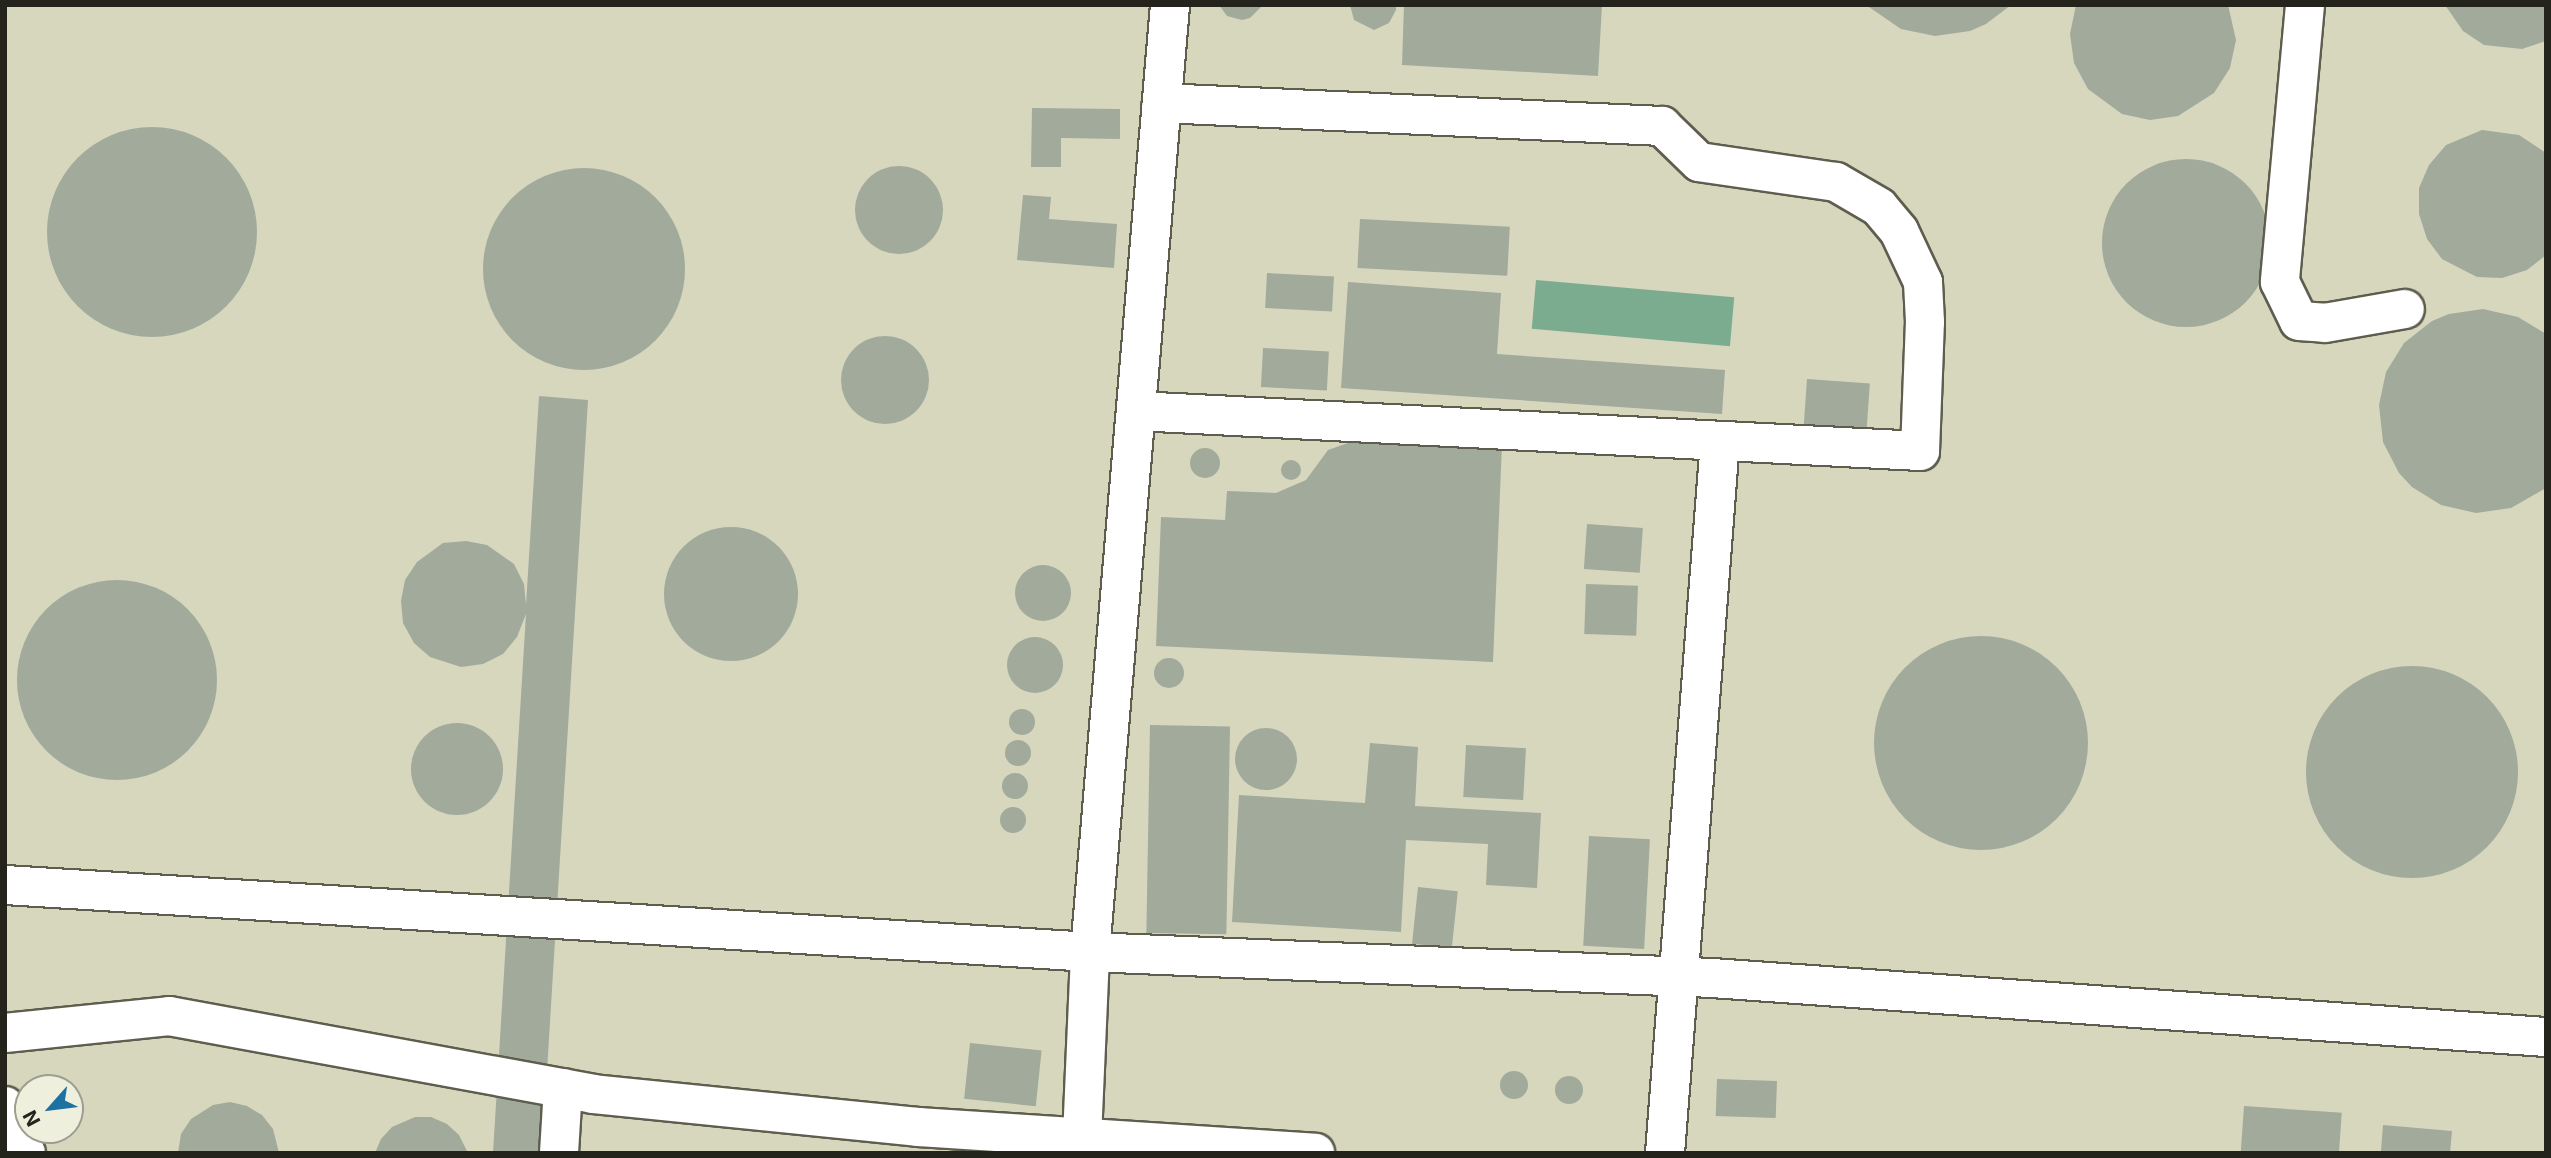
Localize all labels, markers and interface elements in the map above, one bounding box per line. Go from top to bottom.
north arrow [14,1074,84,1144]
text: N [18,1106,45,1130]

